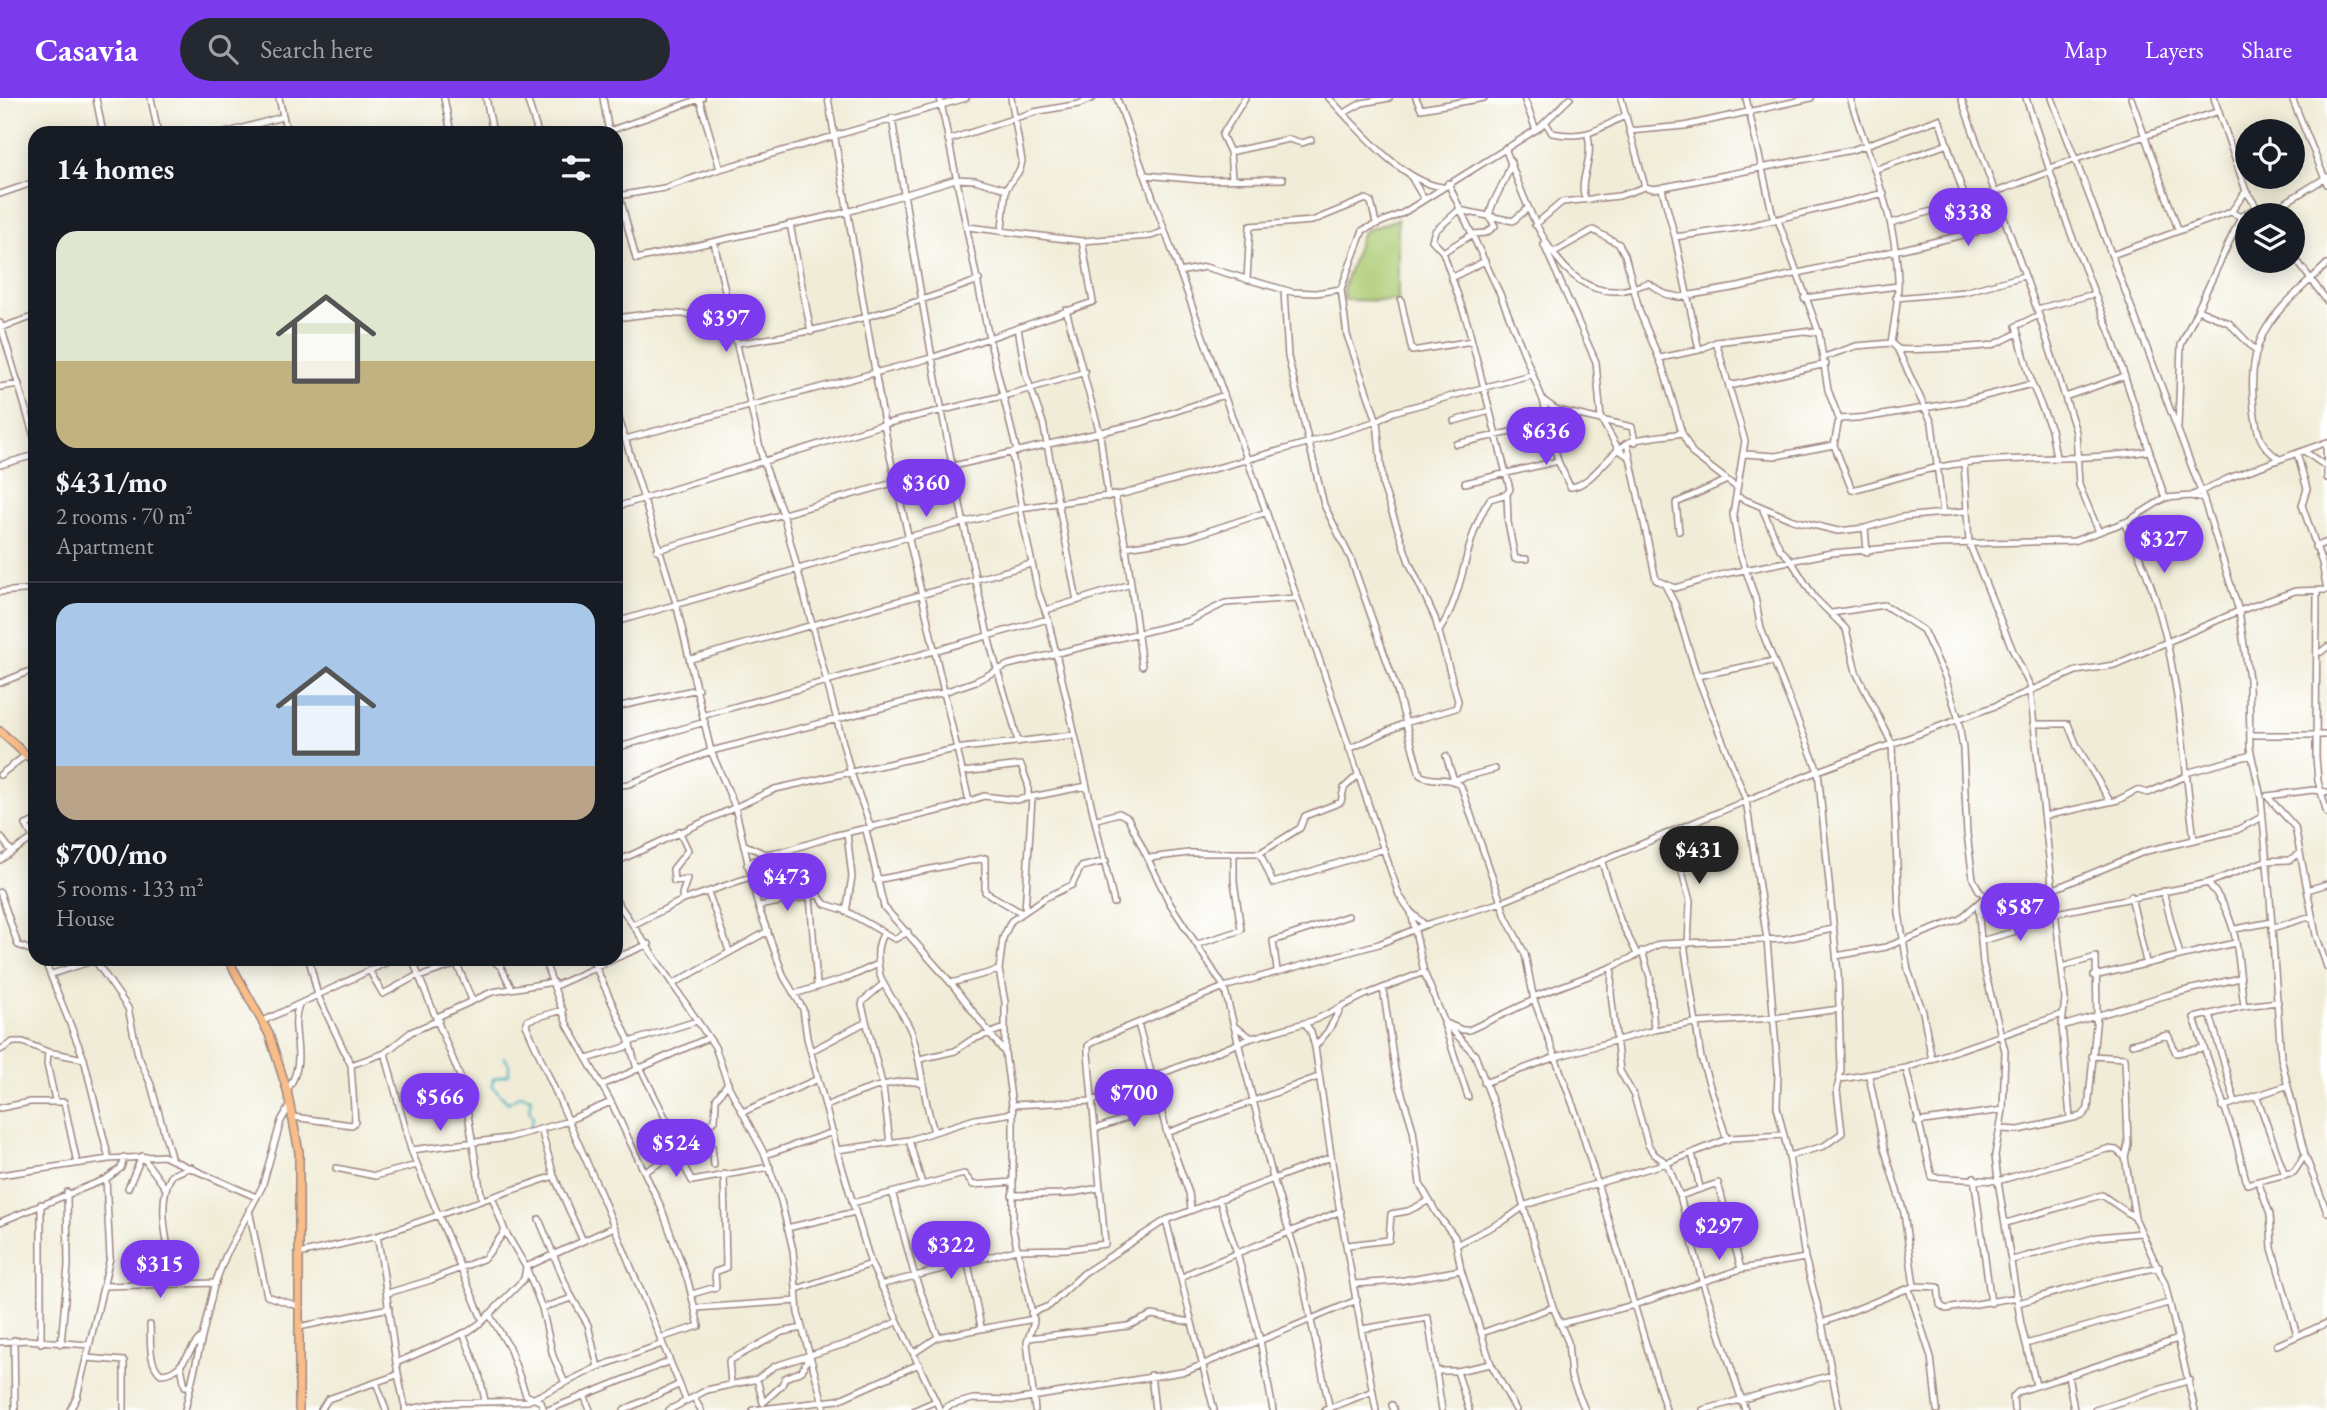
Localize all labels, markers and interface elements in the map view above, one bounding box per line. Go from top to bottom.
search box [180,18,670,81]
text: Casavia [35,28,138,71]
icon: search [204,30,242,68]
text: Search here [260,32,373,66]
text: Map [2064,34,2107,65]
text: Layers [2145,34,2204,65]
text: Share [2242,34,2292,65]
map controls [2235,119,2305,273]
button: locate [2235,119,2305,189]
text: 14 homes [56,149,174,188]
icon: filters [557,149,595,187]
pin: $338 [1927,188,2009,248]
text: $338 [1944,196,1992,226]
button: layers [2235,203,2305,273]
icon: home [263,276,389,402]
pin: $397 [685,294,767,354]
text: $397 [702,302,750,332]
pin: $636 [1505,408,1587,467]
text: $636 [1522,415,1570,445]
pin: $360 [885,460,967,519]
text: $431/mo [56,462,167,501]
text: $360 [902,467,950,497]
text: 2 rooms · 70 m² [56,501,193,531]
pin: $327 [2123,516,2205,575]
text: $327 [2140,523,2188,553]
text: Apartment [56,531,154,561]
icon: home [263,648,389,774]
pin: $431 [1658,826,1740,886]
text: $700/mo [56,834,167,873]
text: $431 [1675,834,1723,864]
pin: $473 [746,854,828,913]
text: $473 [763,861,811,891]
text: 5 rooms · 133 m² [56,873,204,903]
pin: $587 [1979,884,2061,943]
text: $587 [1996,891,2044,921]
text: House [56,903,115,933]
pin: $700 [1093,1070,1175,1129]
pin: $566 [399,1074,481,1133]
text: $700 [1110,1077,1158,1107]
text: $566 [416,1081,464,1111]
pin: $524 [635,1119,717,1179]
text: $524 [652,1127,700,1157]
pin: $297 [1678,1202,1760,1262]
text: $297 [1695,1210,1743,1240]
pin: $322 [910,1222,992,1281]
text: $322 [927,1229,975,1259]
pin: $315 [119,1240,201,1300]
text: $315 [136,1248,184,1278]

